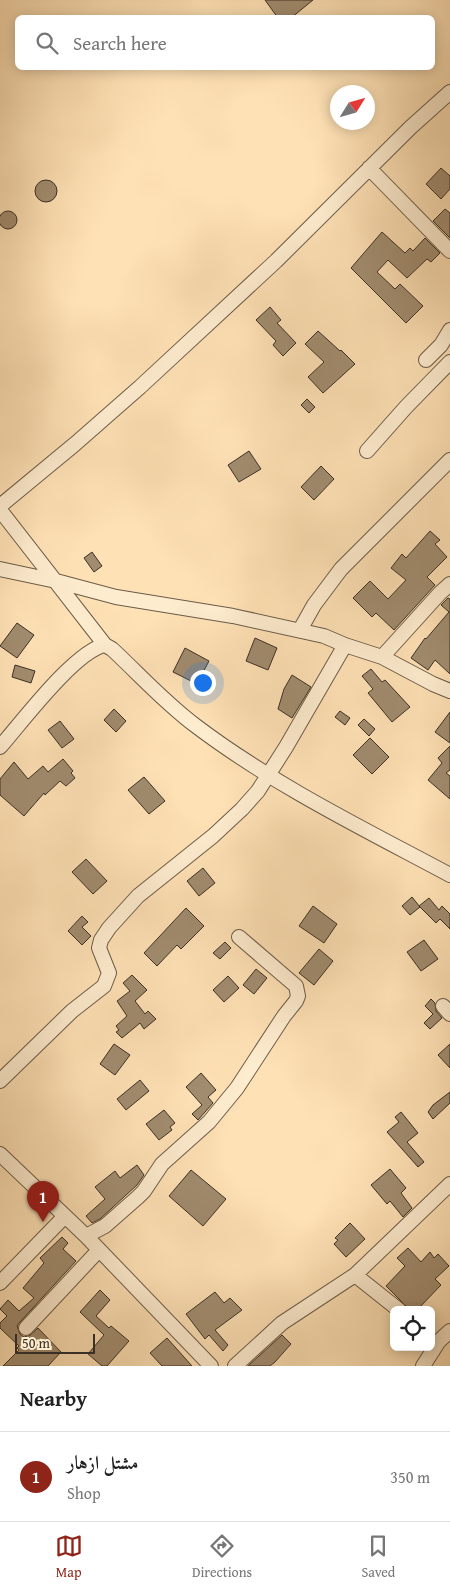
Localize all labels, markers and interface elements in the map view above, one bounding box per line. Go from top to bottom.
search box [15,15,435,70]
icon: search [33,29,61,57]
text: Search here [73,29,167,57]
north arrow [330,85,375,130]
your location [190,670,216,696]
pin: 1 [27,1181,59,1222]
map controls [390,1306,435,1351]
button: locate [390,1306,435,1351]
scale bar [15,1331,95,1354]
text: 50 m [22,1333,50,1353]
text: Nearby [20,1383,87,1414]
text: مشتل ازهار [67,1448,138,1476]
text: 1 [32,1465,40,1489]
text: 350 m [390,1465,430,1489]
text: Shop [67,1481,101,1505]
tab: Map [55,1532,83,1582]
tab: Directions [192,1532,252,1582]
tab: Saved [361,1532,395,1582]

